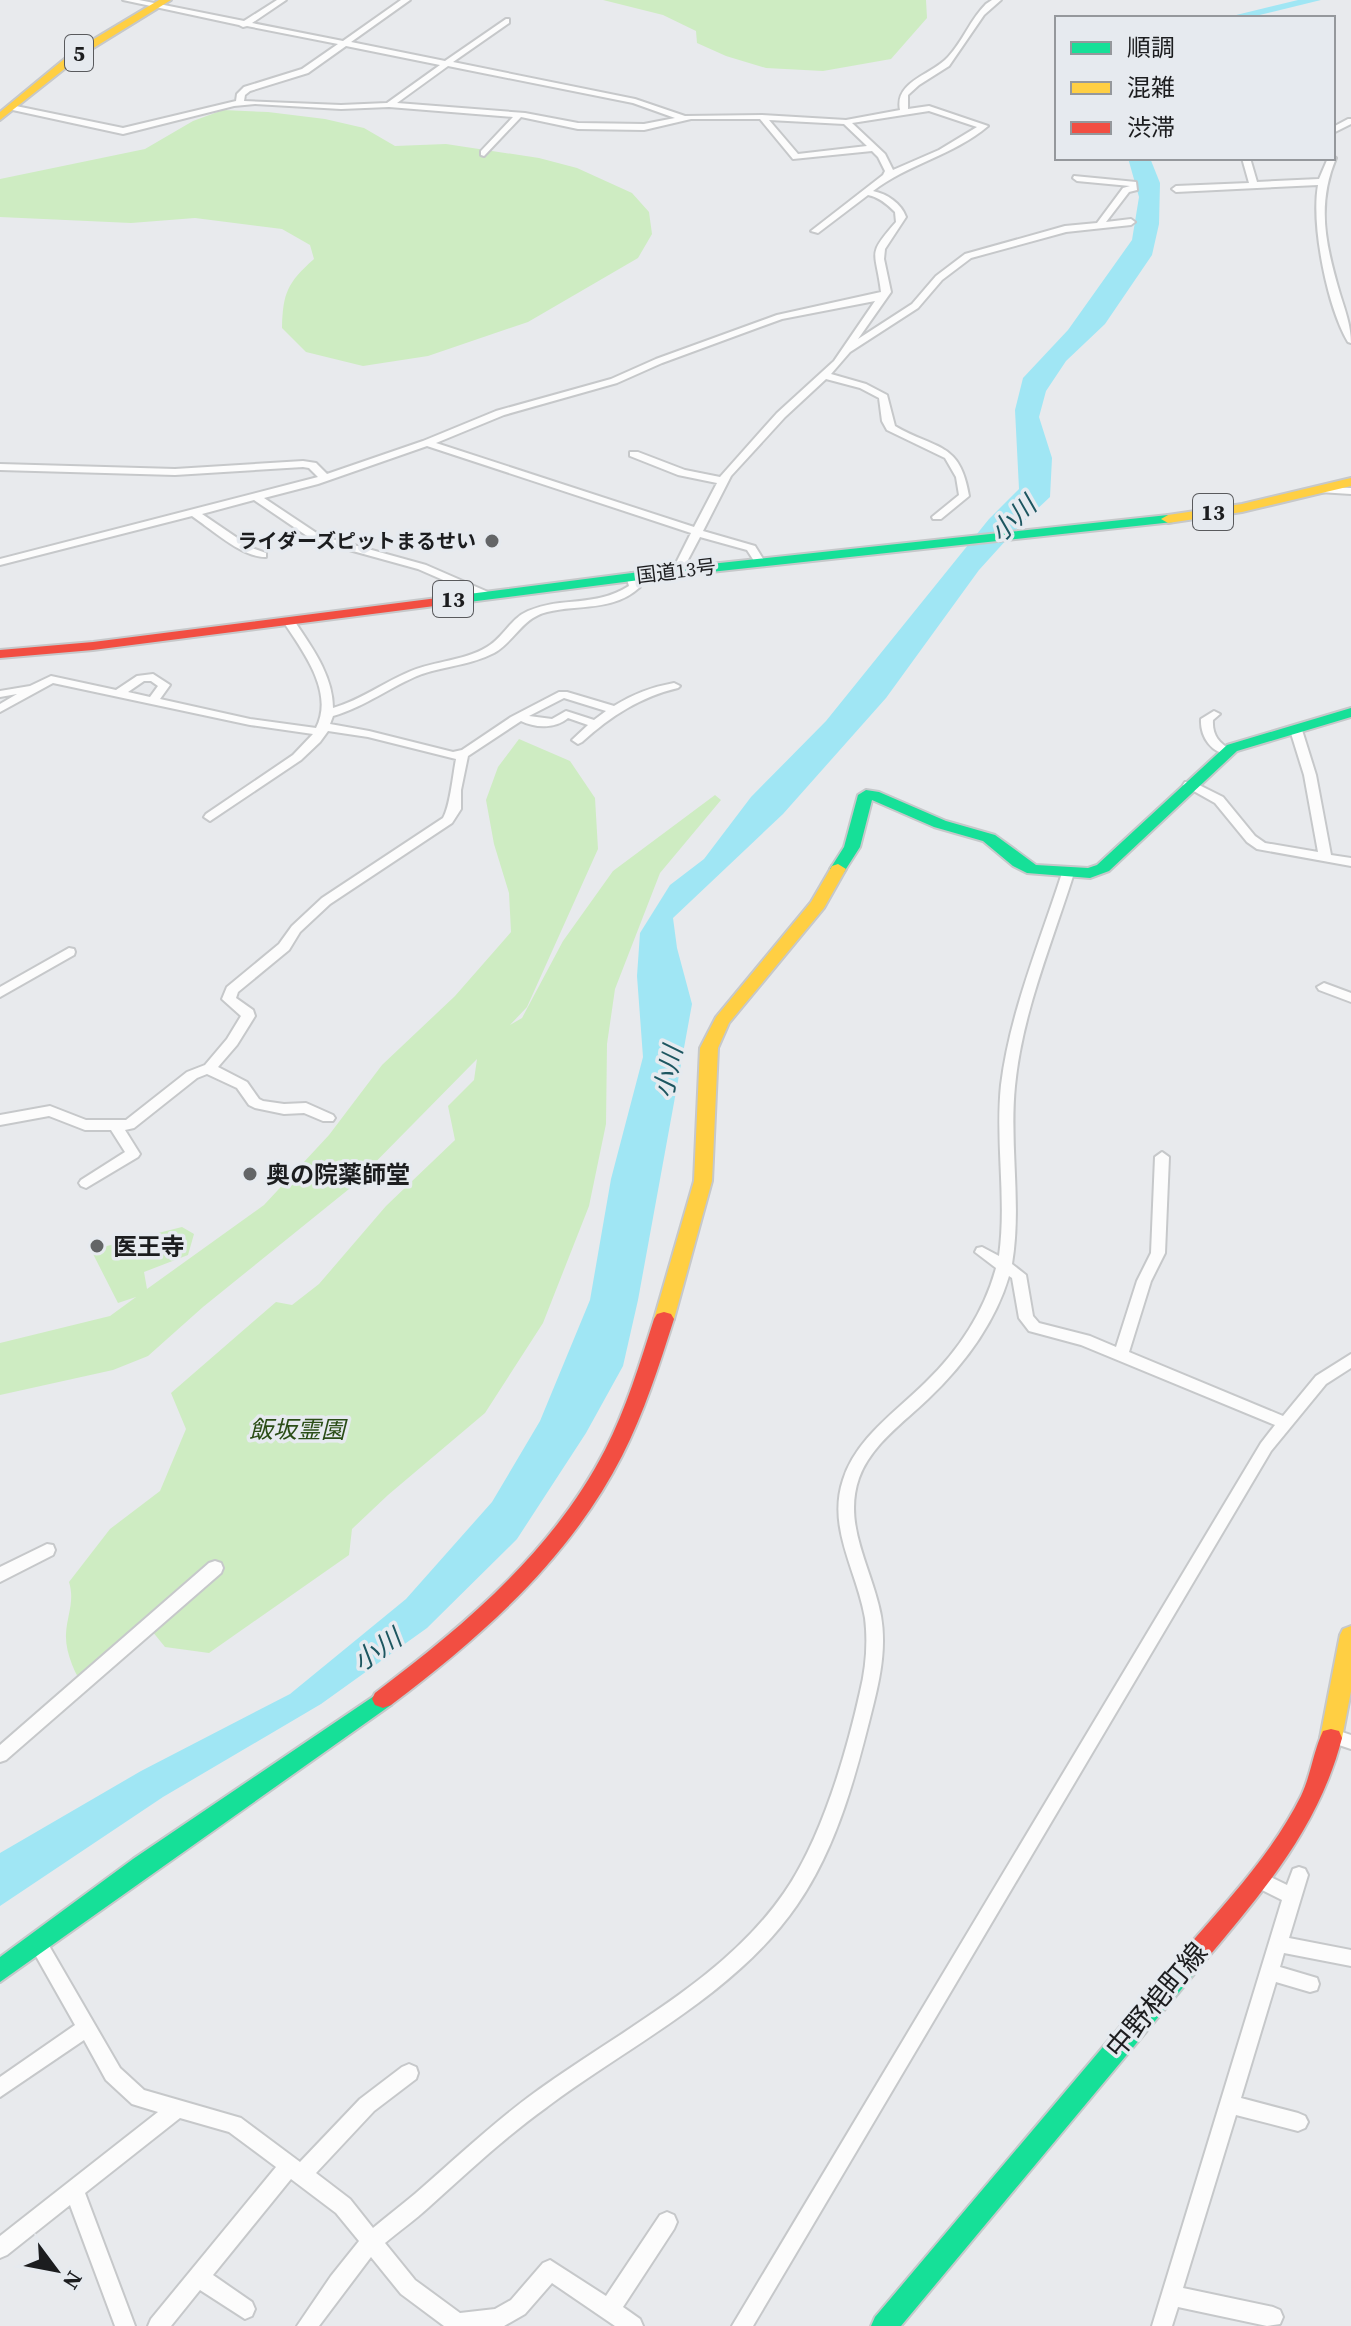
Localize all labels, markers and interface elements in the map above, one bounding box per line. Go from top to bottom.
legend [1055,16,1335,160]
text: 順調 [1127,31,1175,64]
road number: 5 [65,35,93,71]
text: 混雑 [1127,71,1175,104]
text: 渋滞 [1127,111,1175,144]
water label: 小川 [982,486,1046,550]
road number: 13 [1193,494,1233,530]
place label: ライダーズピットまるせい [238,527,476,555]
marker: ライダーズピットまるせい [483,532,501,550]
street label: 国道13号 [635,552,717,590]
road number: 13 [433,581,473,617]
water label: 小川 [645,1040,692,1101]
place label: 奥の院薬師堂 [266,1158,410,1191]
marker: 奥の院薬師堂 [241,1165,259,1183]
place label: 医王寺 [113,1230,185,1263]
marker: 医王寺 [88,1237,106,1255]
park label: 飯坂霊園 [249,1413,348,1446]
water label: 小川 [345,1619,411,1680]
street label: 中野梍町線 [1096,1934,1216,2066]
north arrow [16,2230,96,2310]
text: N [56,2266,90,2295]

